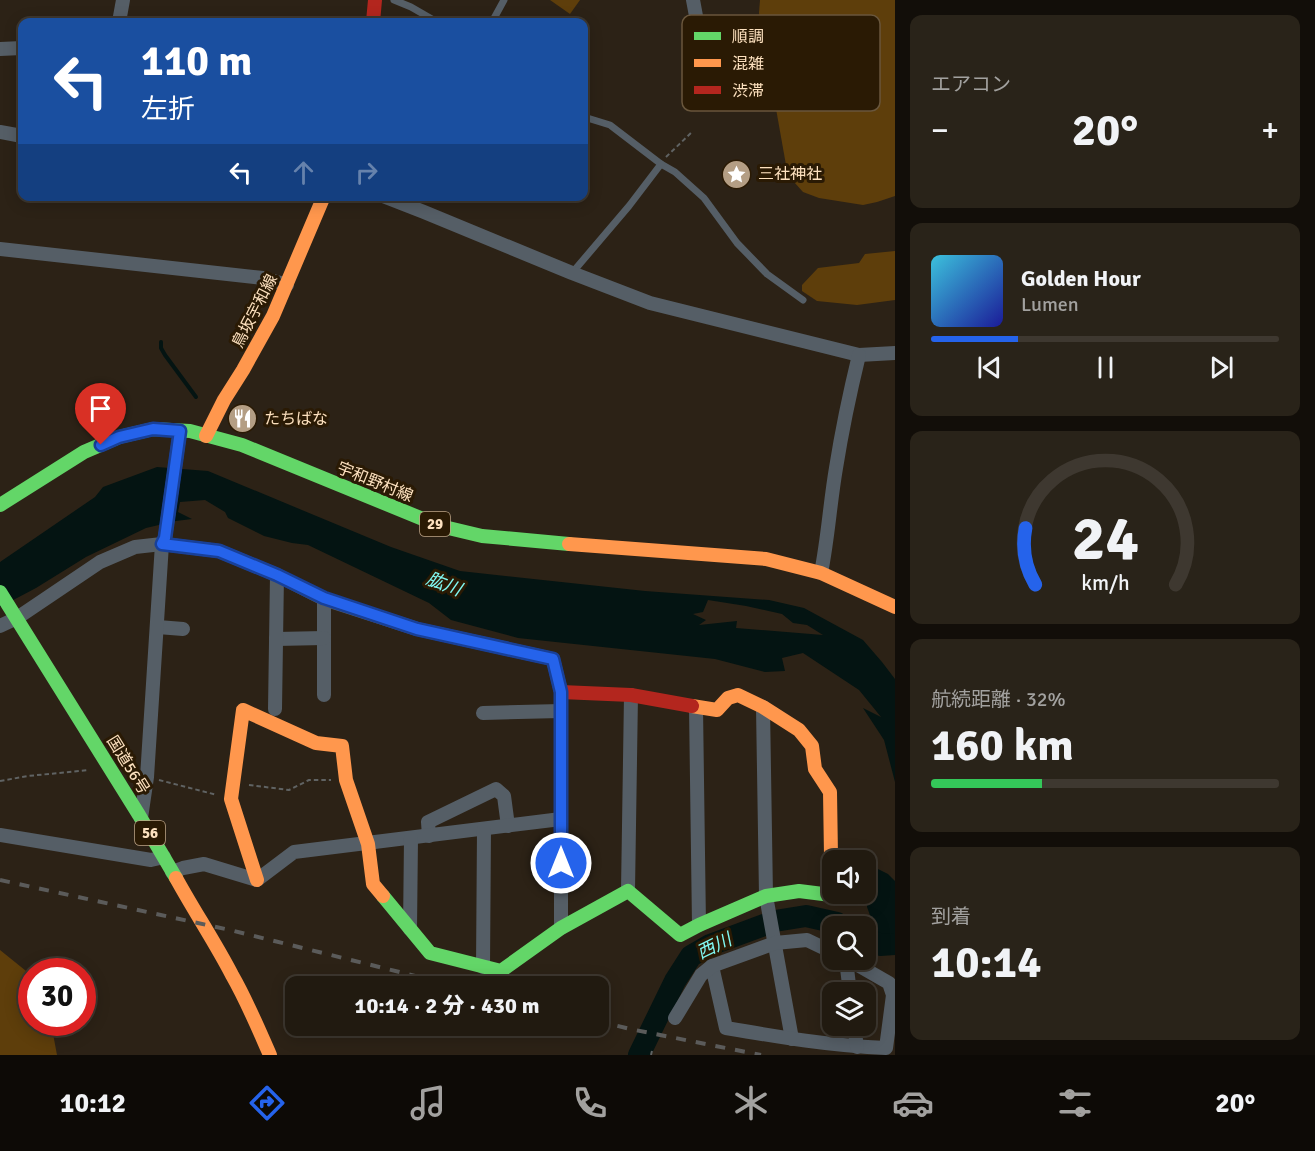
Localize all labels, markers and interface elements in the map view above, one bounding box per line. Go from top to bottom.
legend [682,15,880,111]
text: 順調 [732,27,764,47]
text: 110 m [141,36,252,87]
icon: left [42,42,120,120]
text: 混雑 [732,54,764,74]
text: エアコン [931,72,1011,97]
text: 渋滞 [732,81,764,101]
text: 左折 [141,93,195,126]
text: 20° [1072,103,1138,158]
text: − [931,110,949,151]
text: + [1261,110,1279,151]
icon: left [224,156,257,189]
icon: ahead [287,156,320,189]
icon: right [350,156,383,189]
place icon: 三社神社 [721,158,753,190]
place label: 三社神社 [758,164,822,184]
text: Golden Hour [1021,265,1141,292]
street label: 鳥坂宇和線 [228,271,282,351]
text: Lumen [1021,292,1079,317]
icon: previous [973,351,1006,384]
icon: pause [1089,351,1122,384]
icon: next [1205,351,1238,384]
pin [75,383,126,445]
icon: arrive [84,392,117,425]
restaurant icon: たちばな [227,403,259,435]
place label: たちばな [264,409,328,429]
street label: 宇和野村線 [334,458,416,506]
text: 24 [1071,500,1139,577]
road number: 29 [420,512,450,536]
water label: 肱川 [423,567,467,601]
text: km/h [1081,570,1129,596]
text: 航続距離 · 32% [931,687,1066,712]
text: 160 km [931,718,1074,773]
street label: 国道56号 [102,732,154,798]
road number: 56 [135,821,165,845]
position arrow [529,831,593,895]
map controls [822,850,876,1036]
button: sound [822,850,876,904]
text: 到着 [931,904,971,929]
button: search [822,916,876,970]
water label: 西川 [693,927,737,964]
text: 10:14 [931,935,1041,990]
speed limit sign: 30 [18,958,96,1036]
button: layers [822,982,876,1036]
text: 10:14 · 2 分 · 430 m [355,992,539,1019]
icon: directions [246,1082,288,1124]
icon: music [407,1082,449,1124]
icon: phone [569,1082,611,1124]
icon: climate [730,1082,772,1124]
icon: car [892,1082,934,1124]
icon: filters [1054,1082,1096,1124]
text: 10:12 [60,1087,126,1120]
text: 20° [1215,1087,1255,1120]

